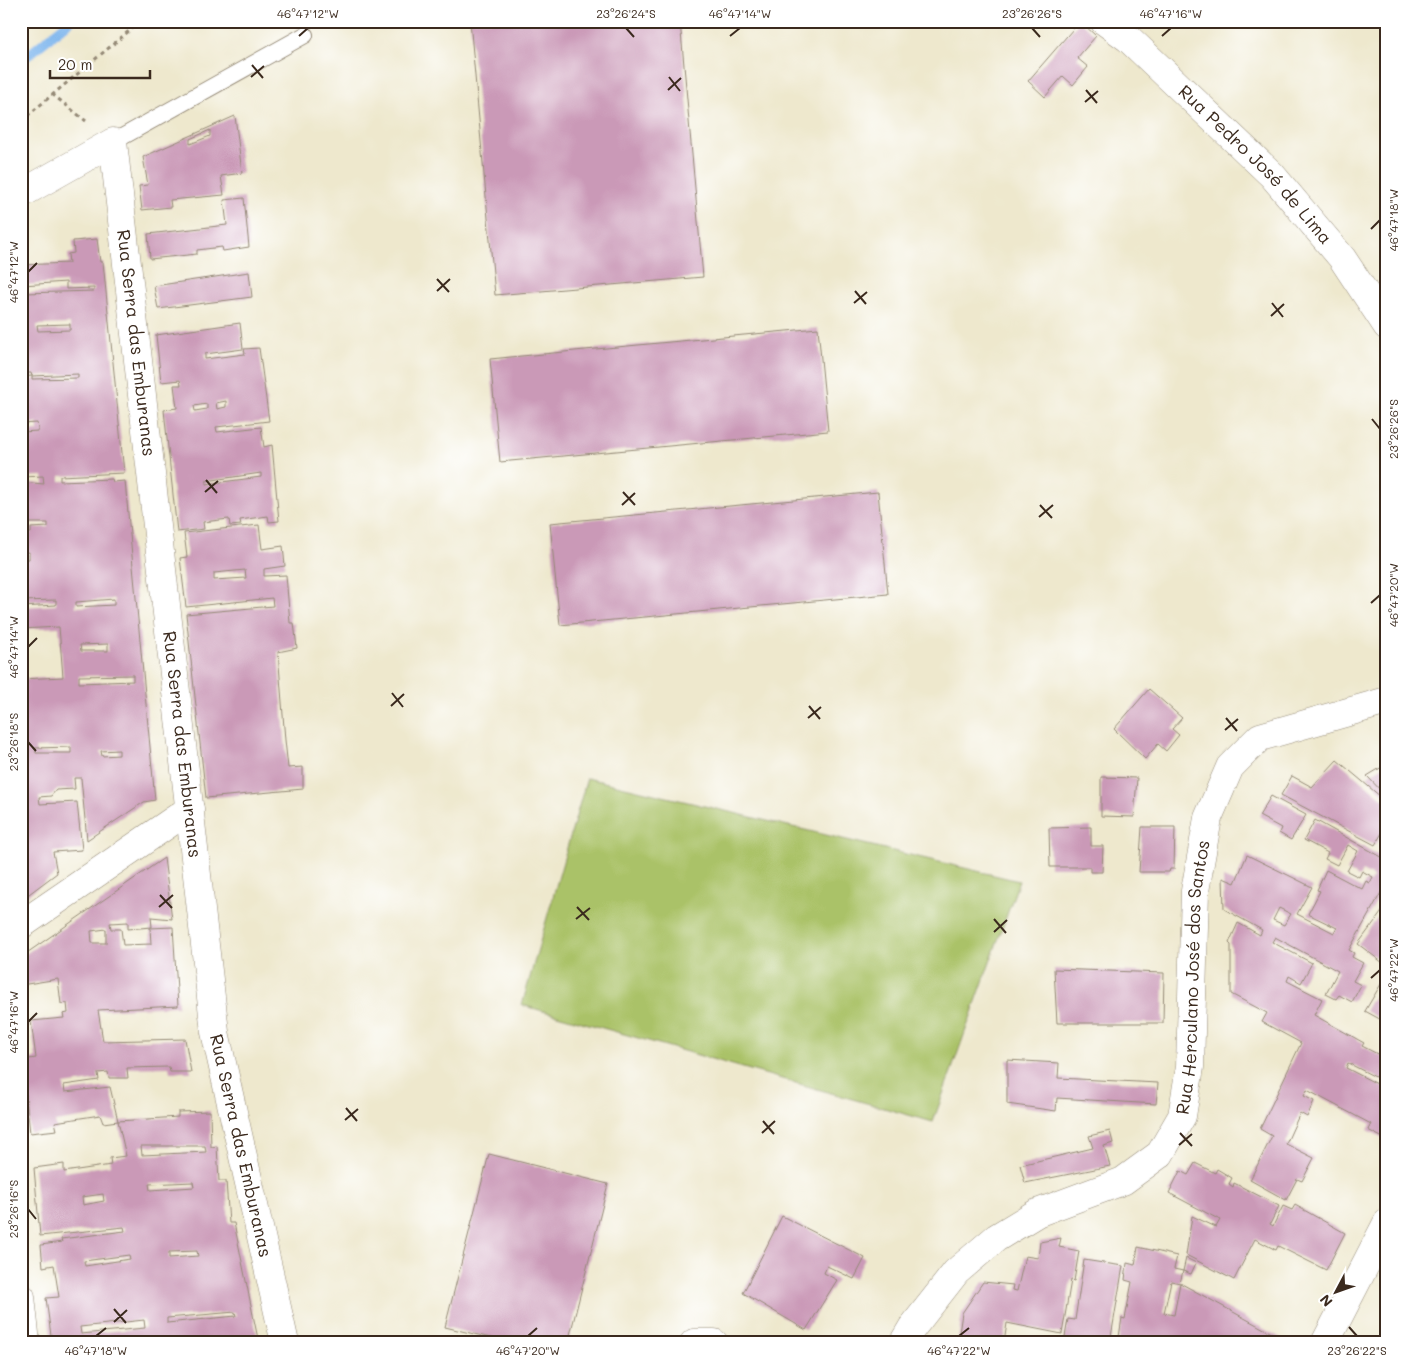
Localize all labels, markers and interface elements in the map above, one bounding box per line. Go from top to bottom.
text: 46°47'12"W [277,5,339,21]
text: 23°26'24"S [596,5,656,21]
text: 46°47'14"W [709,5,771,21]
text: 23°26'26"S [1002,5,1062,21]
text: 46°47'16"W [1140,5,1202,21]
scale bar [50,48,150,80]
text: 20 m [58,54,92,74]
street label: Rua Pedro José de Lima [1174,79,1338,249]
text: 46°47'18"W [1385,189,1401,251]
street label: Rua Serra das Emburanas [112,228,162,458]
text: 46°47'12"W [5,241,21,303]
text: 23°26'26"S [1385,399,1401,459]
text: 46°47'20"W [1385,563,1401,627]
text: 46°47'14"W [5,616,21,678]
street label: Rua Serra das Emburanas [158,630,208,859]
text: 23°26'18"S [5,712,21,771]
street label: Rua Herculano José dos Santos [1169,838,1215,1116]
text: 46°47'22"W [1385,938,1401,1002]
text: 46°47'16"W [5,991,21,1053]
street label: Rua Serra das Emburanas [205,1032,278,1259]
text: 23°26'16"S [5,1179,21,1238]
north arrow [1310,1266,1360,1316]
text: N [1315,1291,1336,1311]
text: 46°47'18"W [65,1342,127,1358]
text: 46°47'20"W [496,1342,560,1358]
text: 46°47'22"W [927,1342,991,1358]
text: 23°26'22"S [1327,1342,1387,1358]

